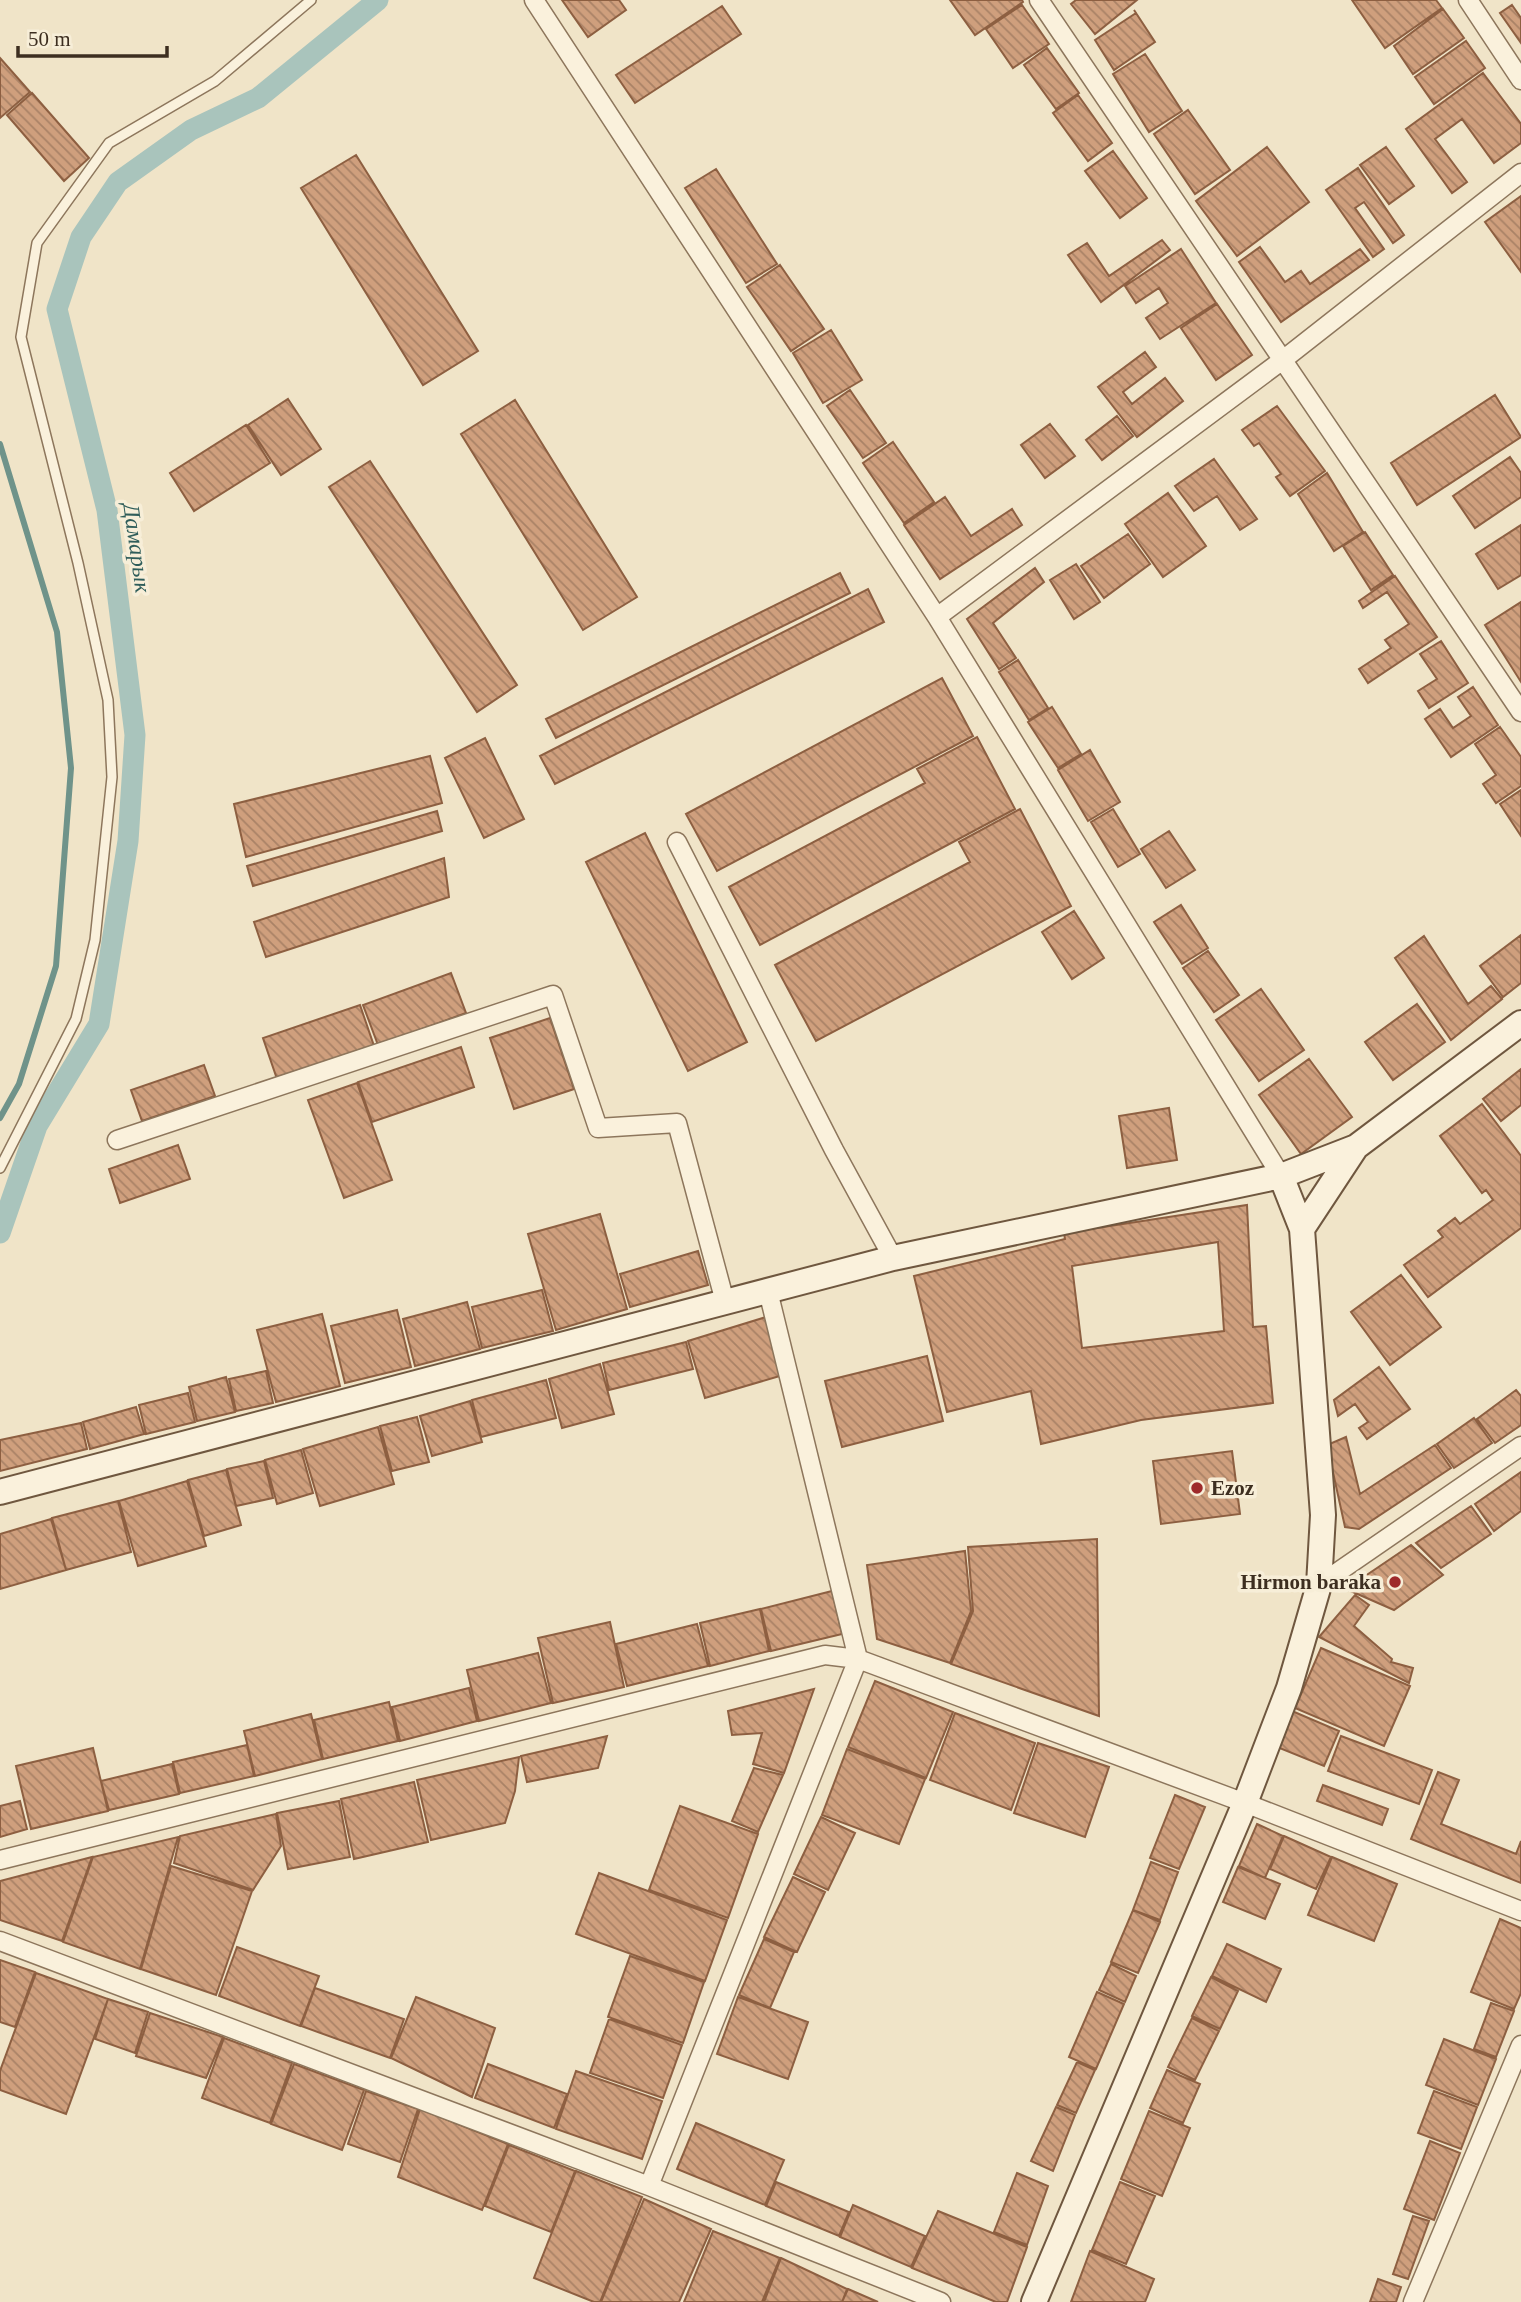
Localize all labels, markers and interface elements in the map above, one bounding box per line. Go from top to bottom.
scale bar [18,14,166,58]
text: 50 m [28,27,71,51]
water label: Дамарык [118,500,156,595]
place label: Ezoz [1211,1476,1254,1500]
marker: Ezoz [1189,1480,1205,1496]
place label: Hirmon baraka [1240,1570,1381,1594]
marker: Hirmon baraka [1387,1574,1403,1590]

